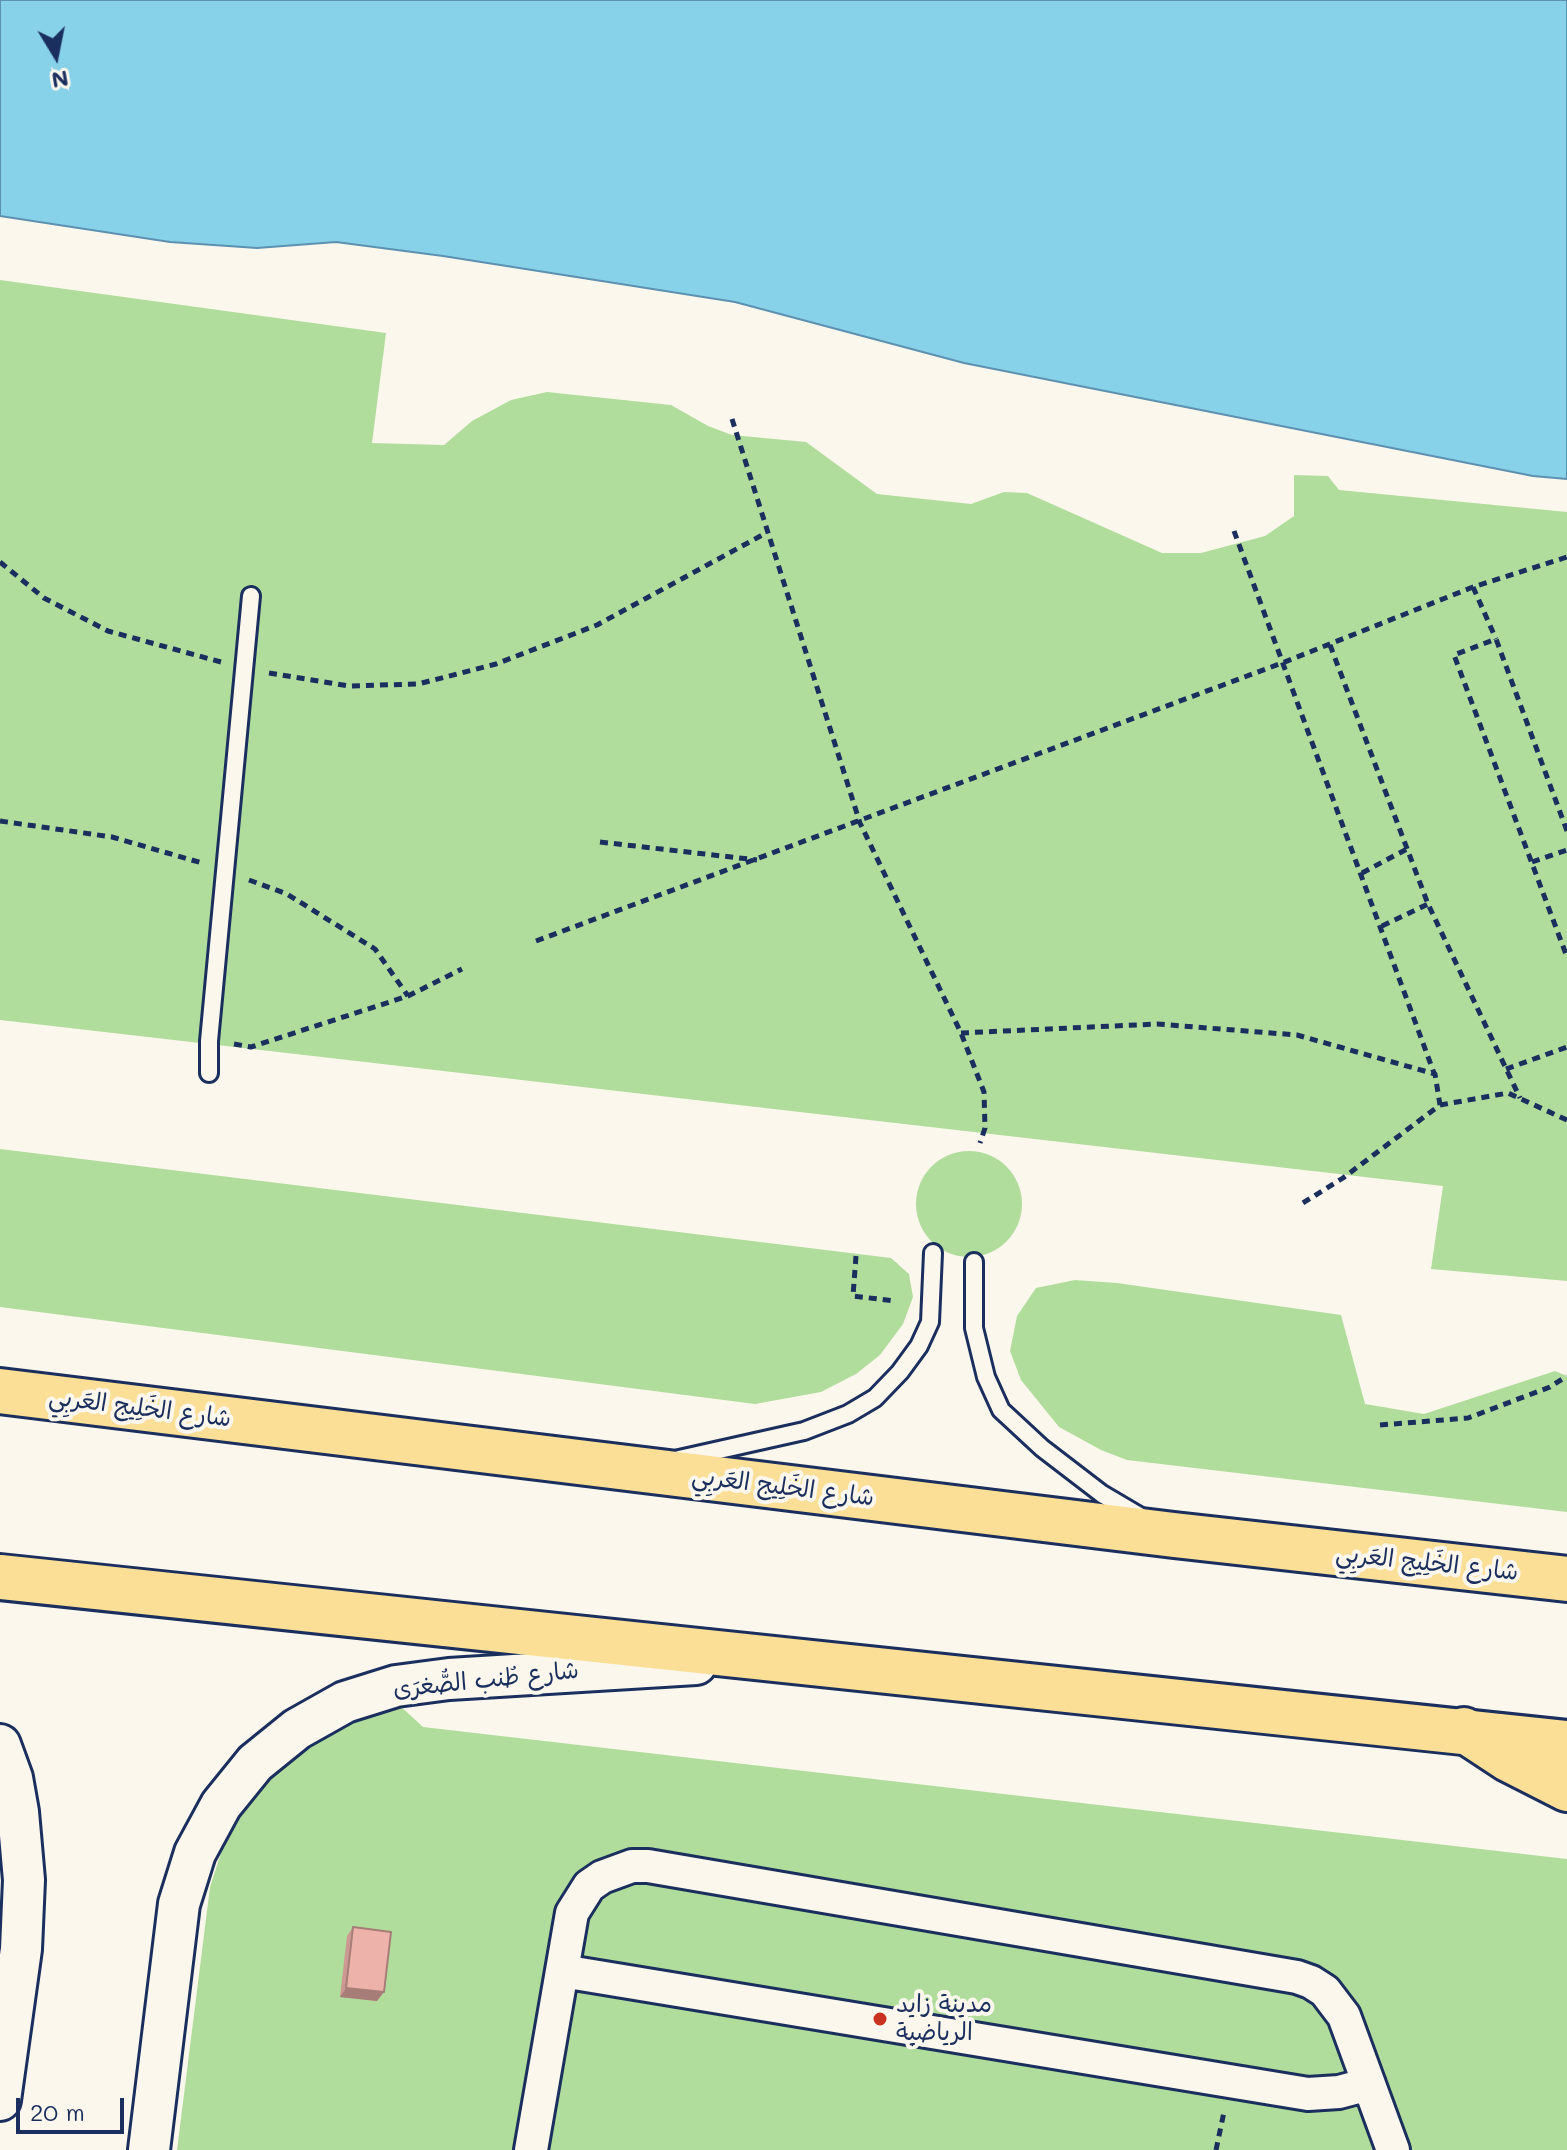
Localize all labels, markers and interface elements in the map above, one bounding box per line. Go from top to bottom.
north arrow [16,16,96,96]
text: N [50,64,71,96]
street label: شارع الخَلِيج العَربِي [47,1383,233,1433]
street label: شارع الخَلِيج العَربِي [690,1462,876,1512]
street label: شارع الخَلِيج العَربِي [1334,1539,1520,1587]
street label: شارع طُنب الصُّغرَى [392,1656,580,1704]
place label: مدينة زايد الرياضية [896,1991,992,2047]
marker: مدينة زايد الرياضية [871,2010,889,2028]
scale bar [20,2082,128,2132]
text: 20 m [30,2096,85,2127]

